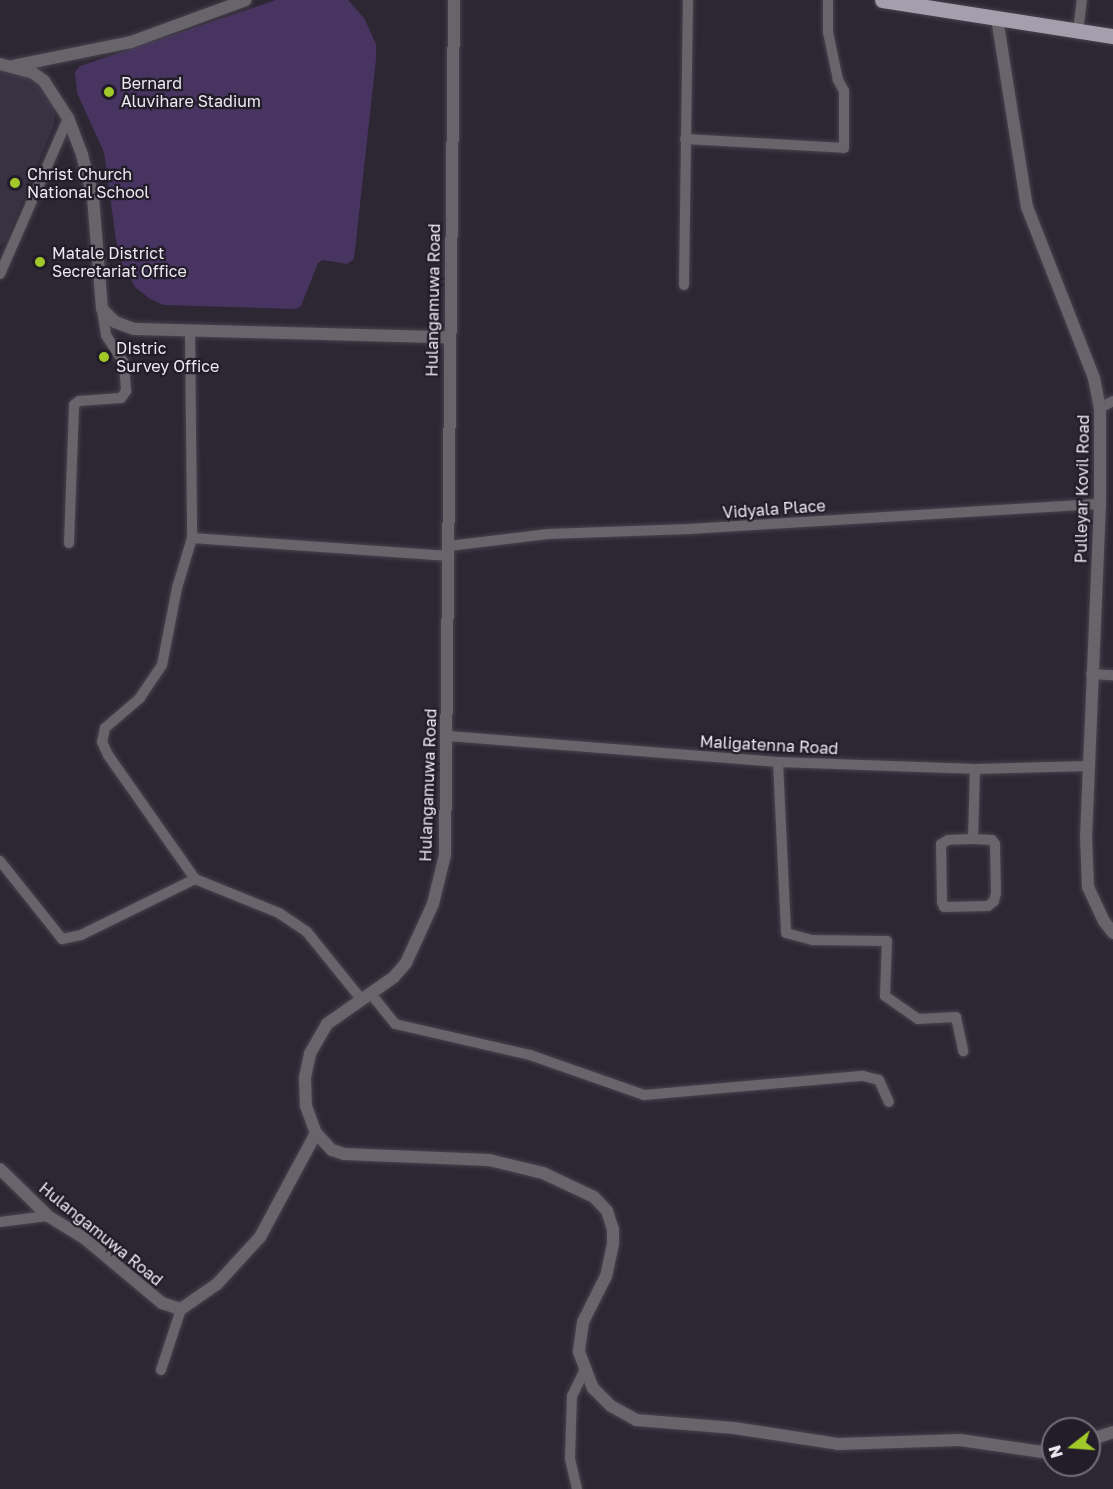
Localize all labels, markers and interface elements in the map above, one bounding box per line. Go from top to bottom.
place label: Bernard Aluvihare Stadium [121,73,261,111]
marker: Bernard Aluvihare Stadium [102,85,116,99]
place label: Christ Church National School [27,164,149,202]
marker: Christ Church National School [8,176,22,190]
street label: Hulangamuwa Road [422,223,444,377]
place label: Matale District Secretariat Office [52,243,187,281]
marker: Matale District Secretariat Office [33,255,47,269]
place label: DIstric Survey Office [116,338,219,376]
marker: DIstric Survey Office [97,350,111,364]
street label: Pulleyar Kovil Road [1071,415,1093,563]
street label: Vidyala Place [722,496,826,522]
street label: Hulangamuwa Road [416,708,440,862]
street label: Maligatenna Road [699,732,839,758]
street label: Hulangamuwa Road [35,1178,167,1290]
north arrow [1041,1417,1101,1477]
text: N [1044,1443,1067,1460]

